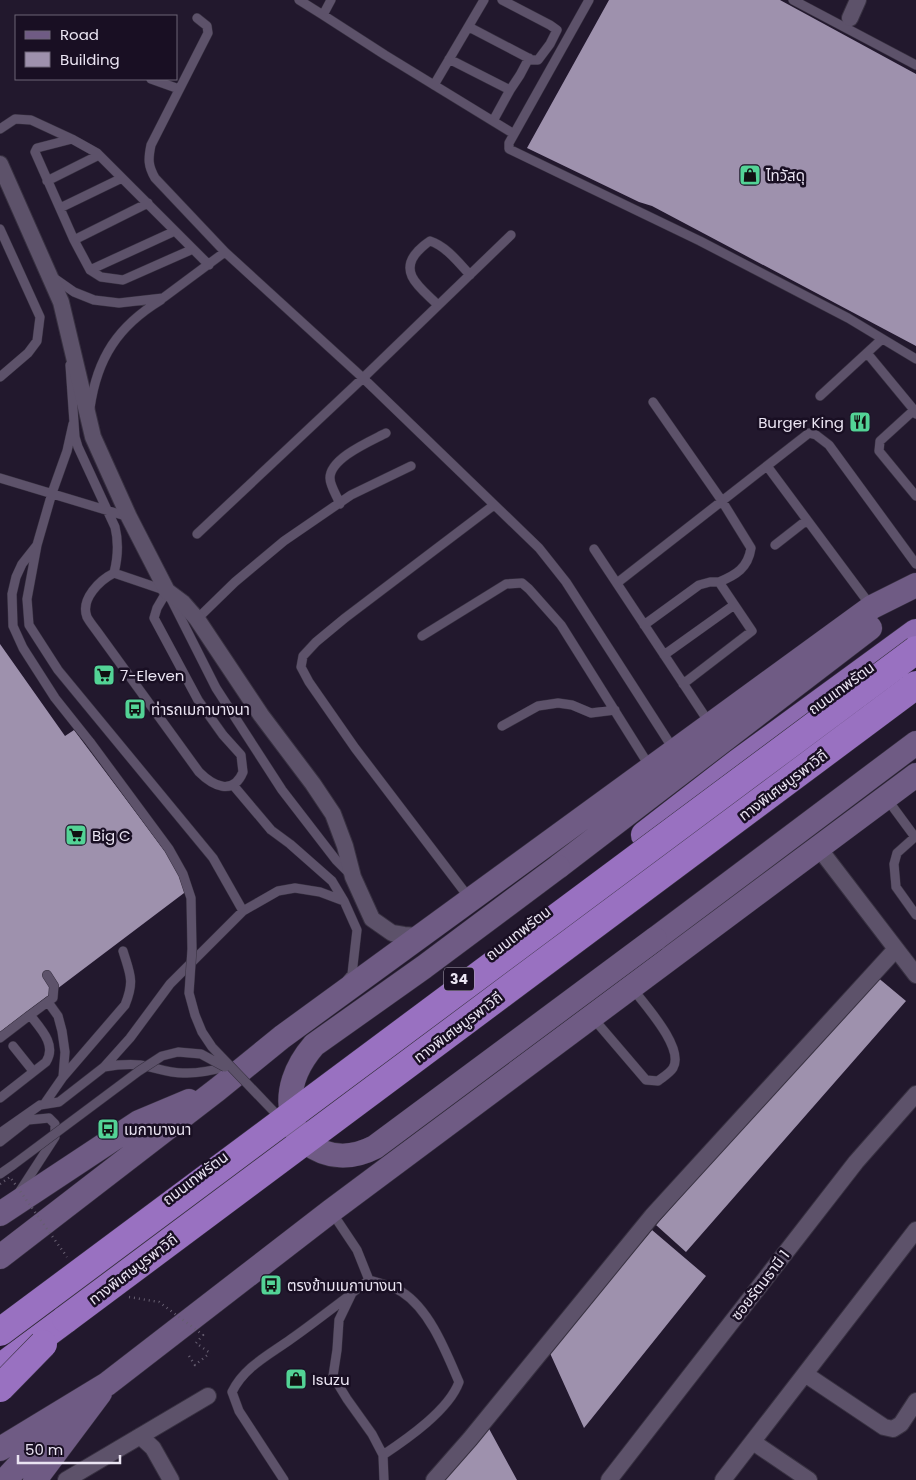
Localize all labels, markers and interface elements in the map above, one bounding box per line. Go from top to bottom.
legend [15,15,178,80]
text: Road [60,24,99,45]
text: Building [60,49,120,70]
shop icon: ไทวัสดุ [738,163,762,187]
place label: ไทวัสดุ [765,165,805,186]
restaurant icon: Burger King [848,410,872,434]
place label: Burger King [758,412,844,433]
street label: ถนนเทพรัตน [803,657,879,719]
supermarket icon: 7-Eleven [92,663,116,687]
place label: 7-Eleven [120,665,184,686]
bus stop icon: ท่ารถเมกาบางนา [123,697,147,721]
place label: ท่ารถเมกาบางนา [151,699,250,720]
street label: ทางพิเศษบูรพาวิถี [734,745,832,825]
supermarket icon: Big C [64,823,88,847]
place label: Big C [92,825,131,846]
street label: ถนนเทพรัตน [481,901,555,965]
road number: 34 [444,968,474,991]
street label: ทางพิเศษบูรพาวิถี [409,987,507,1067]
bus stop icon: เมกาบางนา [96,1117,120,1141]
place label: เมกาบางนา [124,1119,191,1140]
street label: ถนนเทพรัตน [158,1146,232,1210]
street label: ทางพิเศษบูรพาวิถี [84,1229,182,1309]
street label: ซอยรัตนธานี 1 [726,1245,794,1325]
bus stop icon: ตรงข้ามเมกาบางนา [259,1273,283,1297]
place label: ตรงข้ามเมกาบางนา [287,1275,403,1296]
shop icon: Isuzu [284,1367,308,1391]
place label: Isuzu [312,1369,350,1390]
scale bar [18,1432,120,1464]
text: 50 m [25,1439,63,1460]

